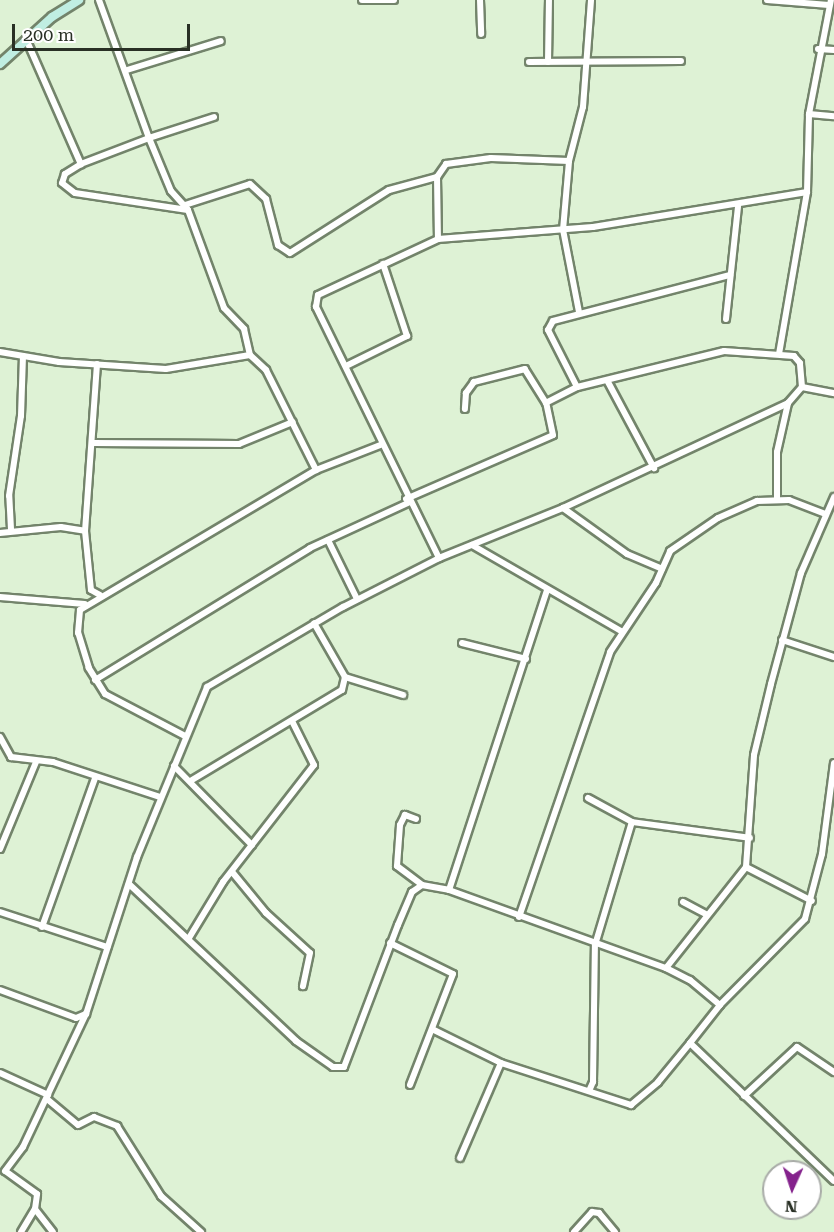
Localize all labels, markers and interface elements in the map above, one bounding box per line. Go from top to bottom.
scale bar [15,12,194,50]
text: 200 m [23,24,74,45]
north arrow [762,1160,822,1220]
text: N [784,1197,798,1216]

